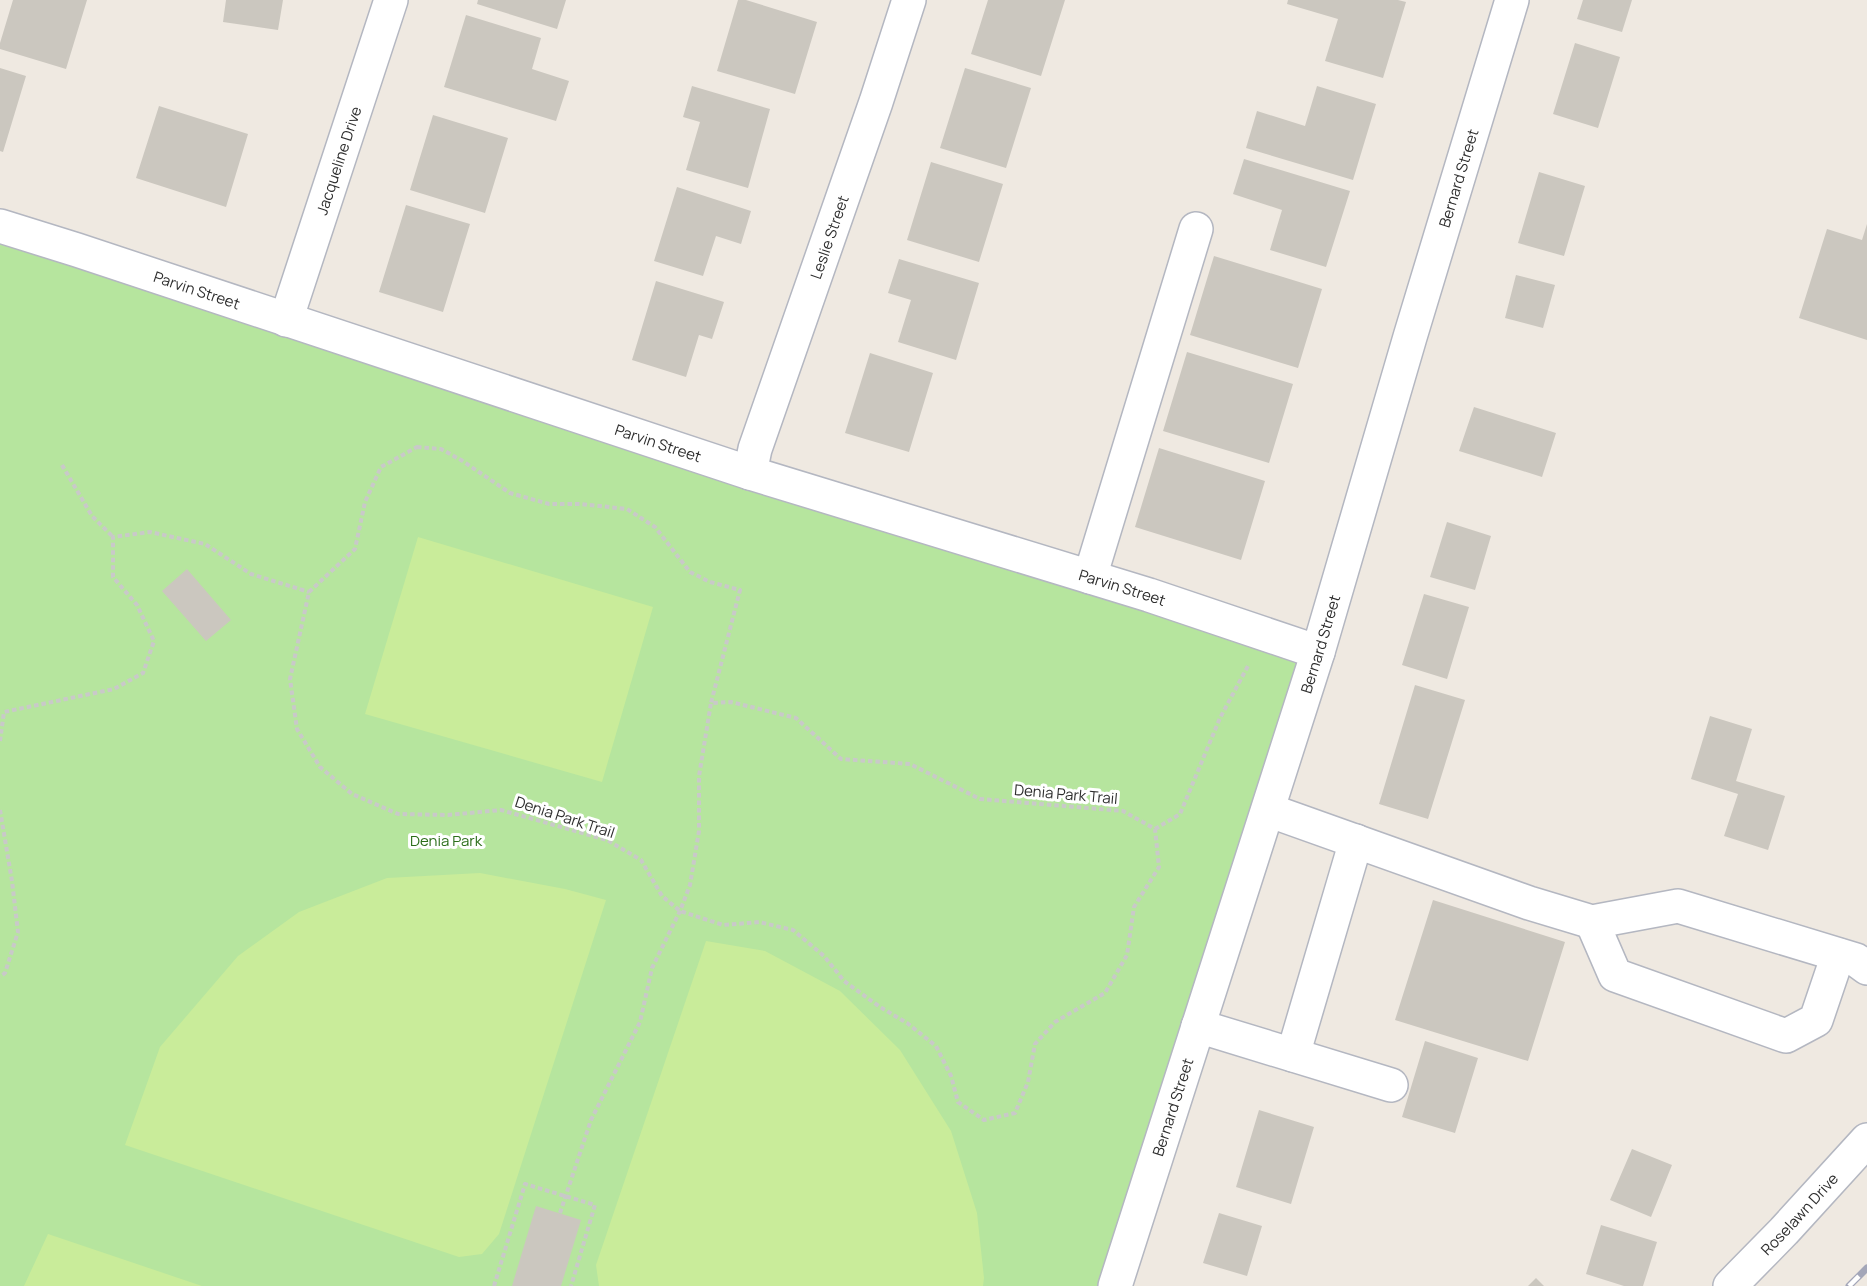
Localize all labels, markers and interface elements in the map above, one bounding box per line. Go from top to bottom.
street label: Jacqueline Drive [311,103,366,217]
street label: Bernard Street [1433,126,1483,230]
street label: Leslie Street [805,192,853,282]
street label: Parvin Street [151,266,243,314]
street label: Parvin Street [612,419,704,467]
street label: Parvin Street [1076,564,1168,610]
street label: Bernard Street [1295,592,1345,696]
street label: Denia Park Trail [1013,779,1119,809]
street label: Denia Park Trail [512,791,618,843]
park label: Denia Park [410,830,483,851]
street label: Bernard Street [1147,1055,1198,1159]
street label: Roselawn Drive [1756,1168,1843,1259]

